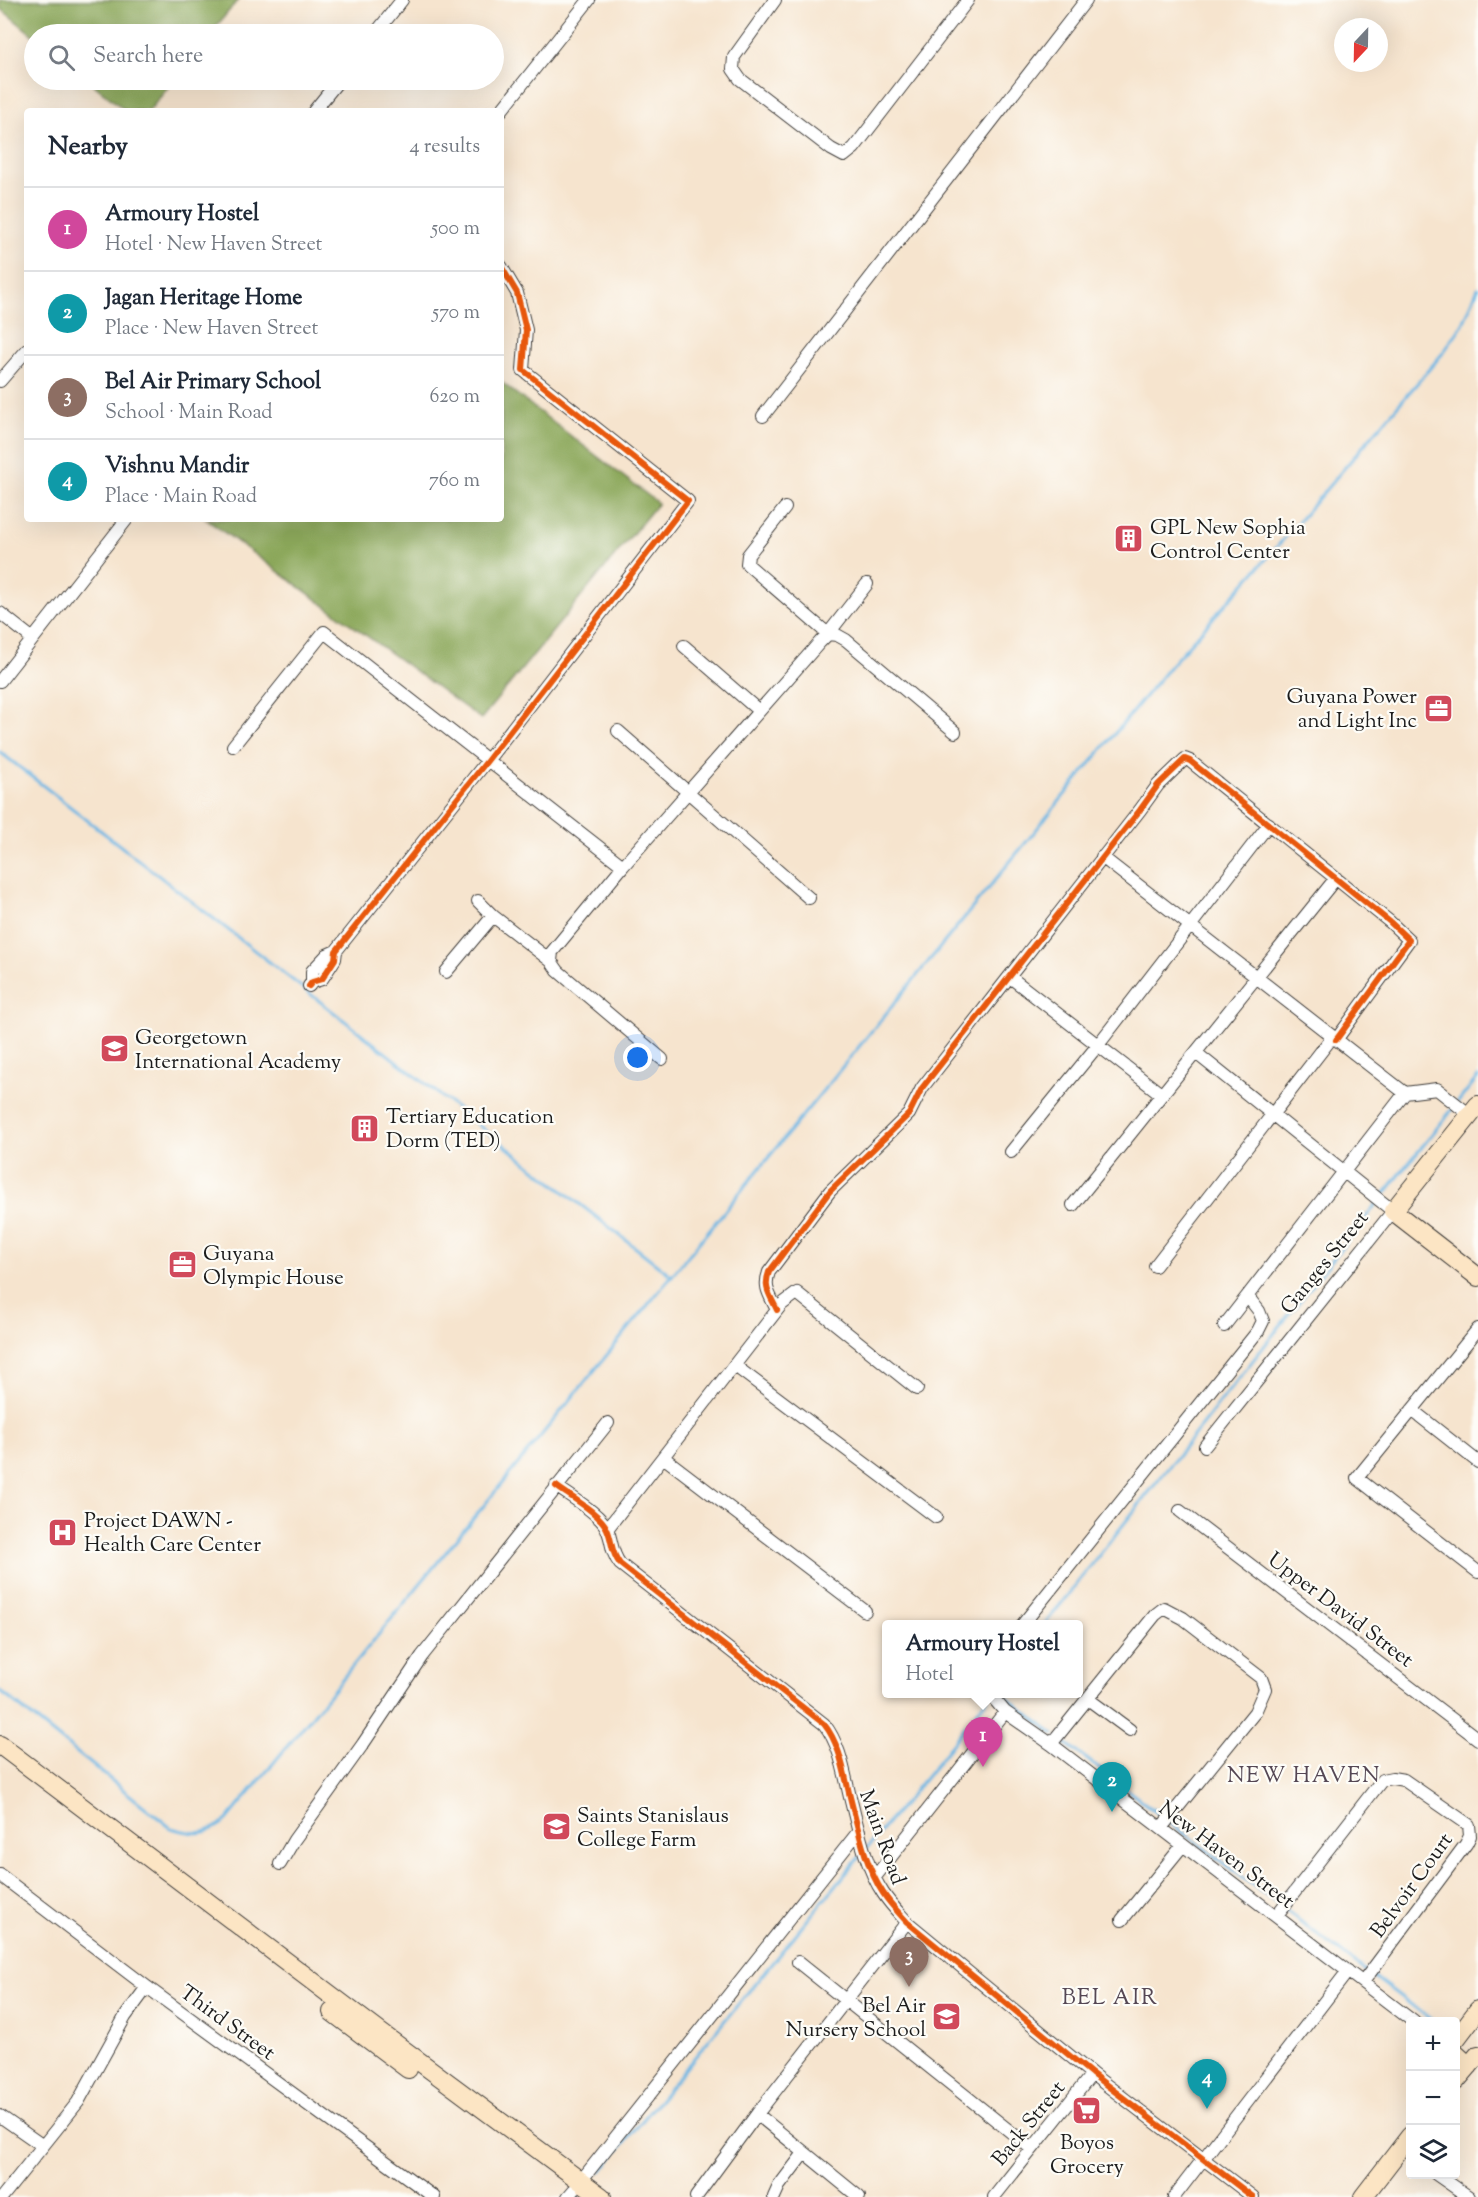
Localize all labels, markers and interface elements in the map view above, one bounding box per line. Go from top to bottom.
north arrow [1334,18,1388,72]
search box [24,24,504,90]
icon: search [45,41,78,74]
text: Search here [93,41,203,73]
text: Nearby [48,129,128,166]
text: 4 results [409,133,480,162]
text: Armoury Hostel [105,199,259,231]
text: 1 [64,215,71,244]
text: 500 m [431,215,480,244]
text: Hotel · New Haven Street [105,231,322,260]
text: Jagan Heritage Home [105,283,302,315]
text: 2 [63,299,72,328]
text: 570 m [432,299,480,328]
text: Place · New Haven Street [105,315,318,344]
text: Bel Air Primary School [105,367,321,399]
text: 3 [63,383,72,412]
text: 620 m [430,383,480,412]
text: School · Main Road [105,399,273,428]
text: Vishnu Mandir [105,451,249,483]
text: 4 [62,467,73,496]
text: 760 m [429,467,480,496]
text: Place · Main Road [105,483,257,512]
place label: GPL New Sophia Control Center [1150,514,1306,568]
building icon: GPL New Sophia Control Center [1113,523,1145,555]
place label: Guyana Power and Light Inc [1286,683,1417,737]
office icon: Guyana Power and Light Inc [1422,692,1454,724]
place label: Georgetown International Academy [135,1024,342,1078]
school or university icon: Georgetown International Academy [98,1033,130,1065]
your location [623,1043,652,1072]
place label: Tertiary Education Dorm (TED) [386,1103,554,1157]
building icon: Tertiary Education Dorm (TED) [349,1112,381,1144]
street label: Ganges Street [1274,1205,1377,1322]
place label: Guyana Olympic House [203,1240,344,1294]
office icon: Guyana Olympic House [166,1249,198,1281]
place label: Project DAWN - Health Care Center [84,1507,261,1561]
hospital icon: Project DAWN - Health Care Center [47,1516,79,1548]
street label: Upper David Street [1261,1546,1419,1675]
popup [882,1620,1083,1698]
text: Armoury Hostel [905,1629,1060,1661]
text: Hotel [905,1661,954,1690]
pin: 1 [964,1718,1002,1767]
district label: NEW HAVEN [1227,1761,1381,1793]
pin: 2 [1092,1762,1132,1812]
street label: Main Road [850,1786,912,1889]
street label: New Haven Street [1152,1794,1300,1917]
place label: Saints Stanislaus College Farm [577,1802,729,1856]
school or university icon: Saints Stanislaus College Farm [540,1811,572,1843]
street label: Belvoir Court [1364,1827,1461,1945]
pin: 3 [890,1938,928,1987]
street label: Third Street [173,1979,281,2068]
district label: BEL AIR [1062,1983,1158,2015]
place label: Bel Air Nursery School [786,1992,926,2046]
school or university icon: Bel Air Nursery School [931,2001,963,2033]
map controls [1406,2017,1460,2179]
button: + [1406,2017,1460,2071]
pin: 4 [1188,2060,1226,2109]
button: − [1406,2071,1460,2125]
street label: Back Street [986,2075,1073,2173]
supermarket icon: Boyos Grocery [1071,2095,1103,2127]
button: layers [1406,2125,1460,2179]
place label: Boyos Grocery [1050,2129,1125,2183]

